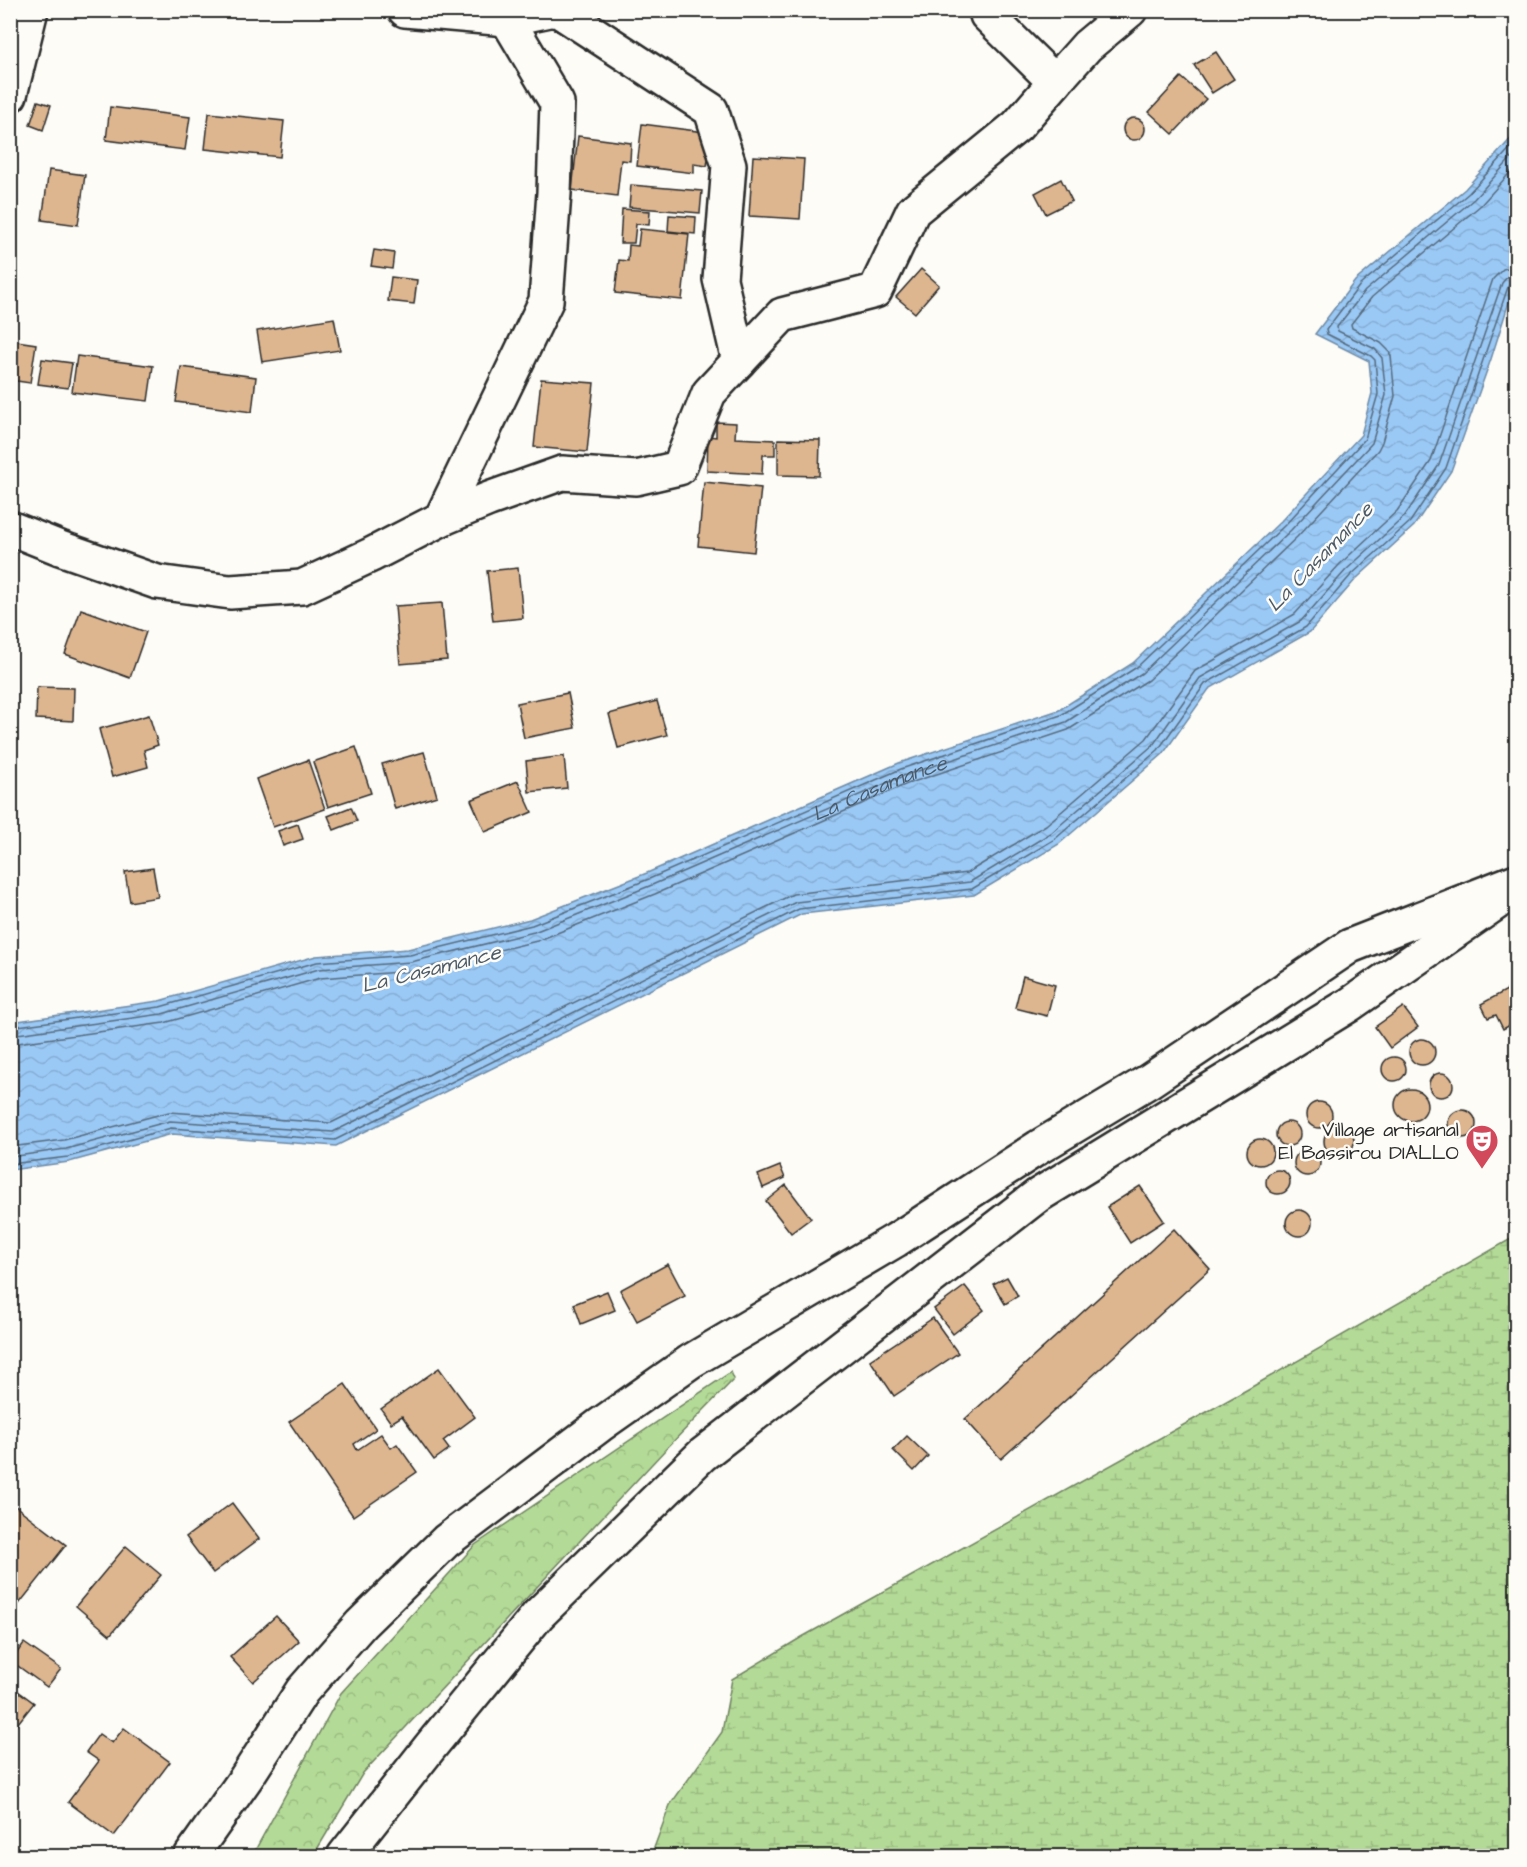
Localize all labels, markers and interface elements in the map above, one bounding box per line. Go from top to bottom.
water label: La Casamance [1260,494,1381,618]
water label: La Casamance [808,748,952,828]
water label: La Casamance [358,937,505,1000]
place label: Village artisanal El Bassirou DIALLO [1278,1116,1459,1167]
theatre icon: Village artisanal El Bassirou DIALLO [1464,1123,1500,1170]

